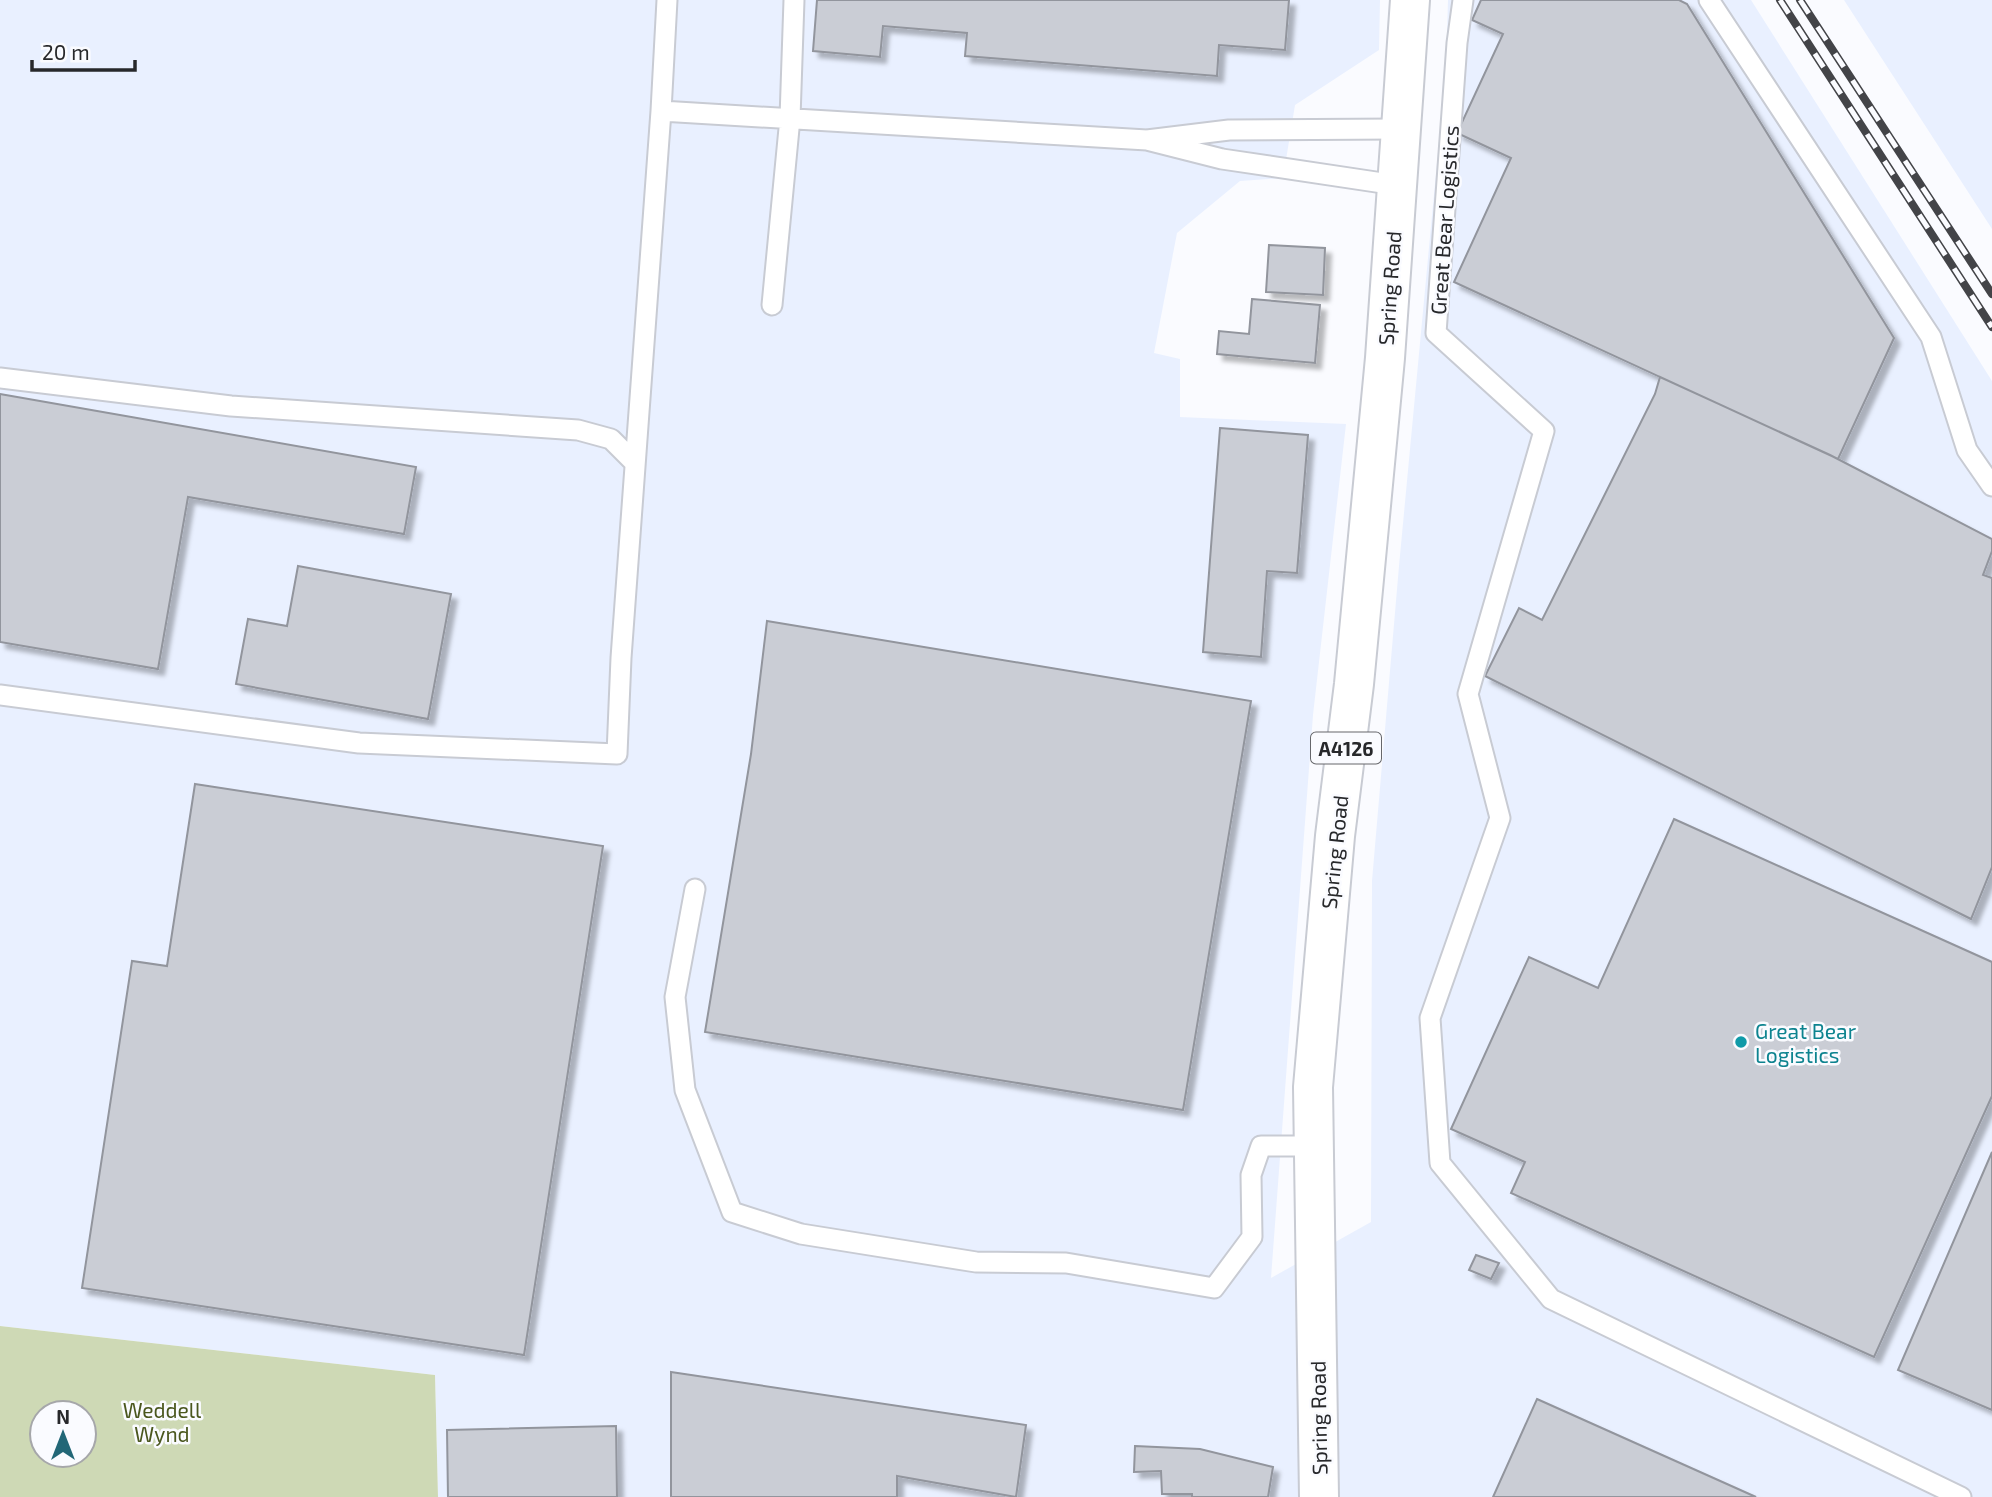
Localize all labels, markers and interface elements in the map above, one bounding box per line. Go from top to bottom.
scale bar [32,28,135,72]
text: 20 m [42,39,90,64]
street label: Great Bear Logistics [1425,124,1463,316]
street label: Spring Road [1373,230,1405,346]
road number: A4126 [1311,733,1381,764]
street label: Spring Road [1316,794,1352,910]
place label: Great Bear Logistics [1755,1018,1857,1067]
marker: Great Bear Logistics [1733,1034,1749,1050]
street label: Spring Road [1305,1361,1331,1475]
park label: Weddell Wynd [123,1397,202,1446]
north arrow [28,1399,98,1469]
text: N [56,1405,70,1428]

